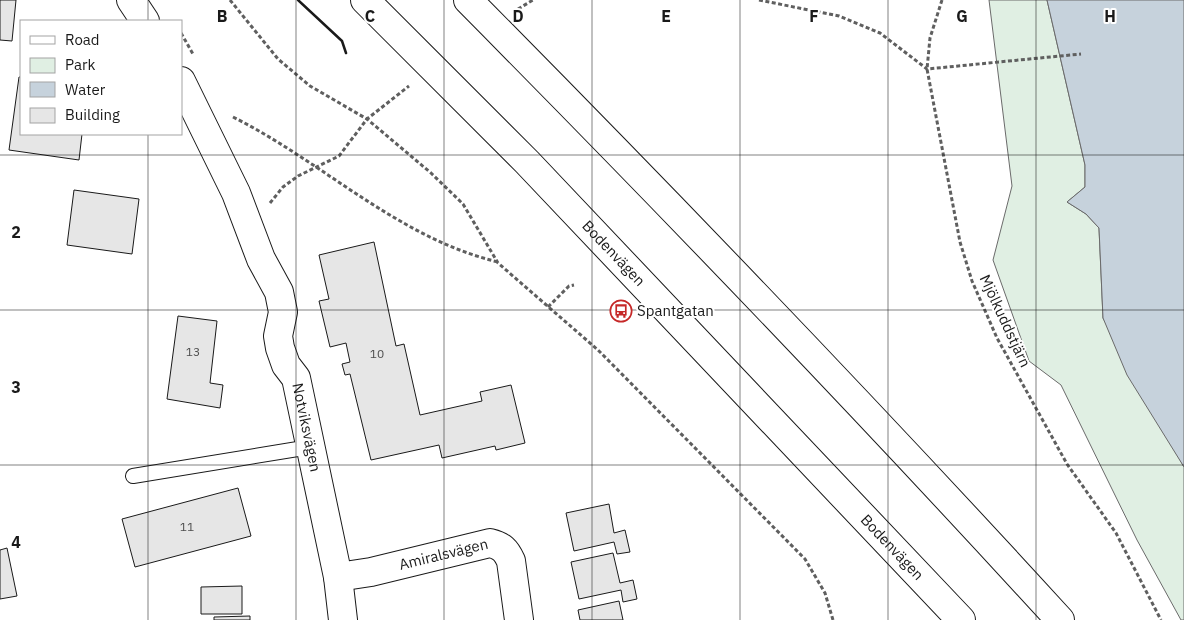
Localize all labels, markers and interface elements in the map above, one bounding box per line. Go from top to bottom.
text: B [217,6,228,26]
text: C [365,6,375,26]
text: D [512,6,524,26]
text: E [661,6,671,26]
text: F [809,6,819,26]
text: G [956,6,968,26]
text: H [1104,6,1116,26]
legend [20,20,182,135]
text: Road [65,30,100,49]
text: Park [65,55,95,74]
text: Water [65,80,106,99]
text: Building [65,105,120,124]
street label: Bodenvägen [578,216,650,290]
text: 2 [11,222,21,242]
street label: Mjölkuddstjärn [976,271,1035,370]
bus stop icon: Spantgatan [609,299,633,323]
place label: Spantgatan [637,301,714,320]
house number: 13 [186,344,200,359]
house number: 10 [370,346,384,361]
text: 3 [11,377,21,397]
street label: Notviksvägen [288,381,326,473]
street label: Bodenvägen [857,510,928,584]
house number: 11 [180,519,194,534]
text: 4 [11,532,21,552]
street label: Amiralsvägen [397,534,490,574]

